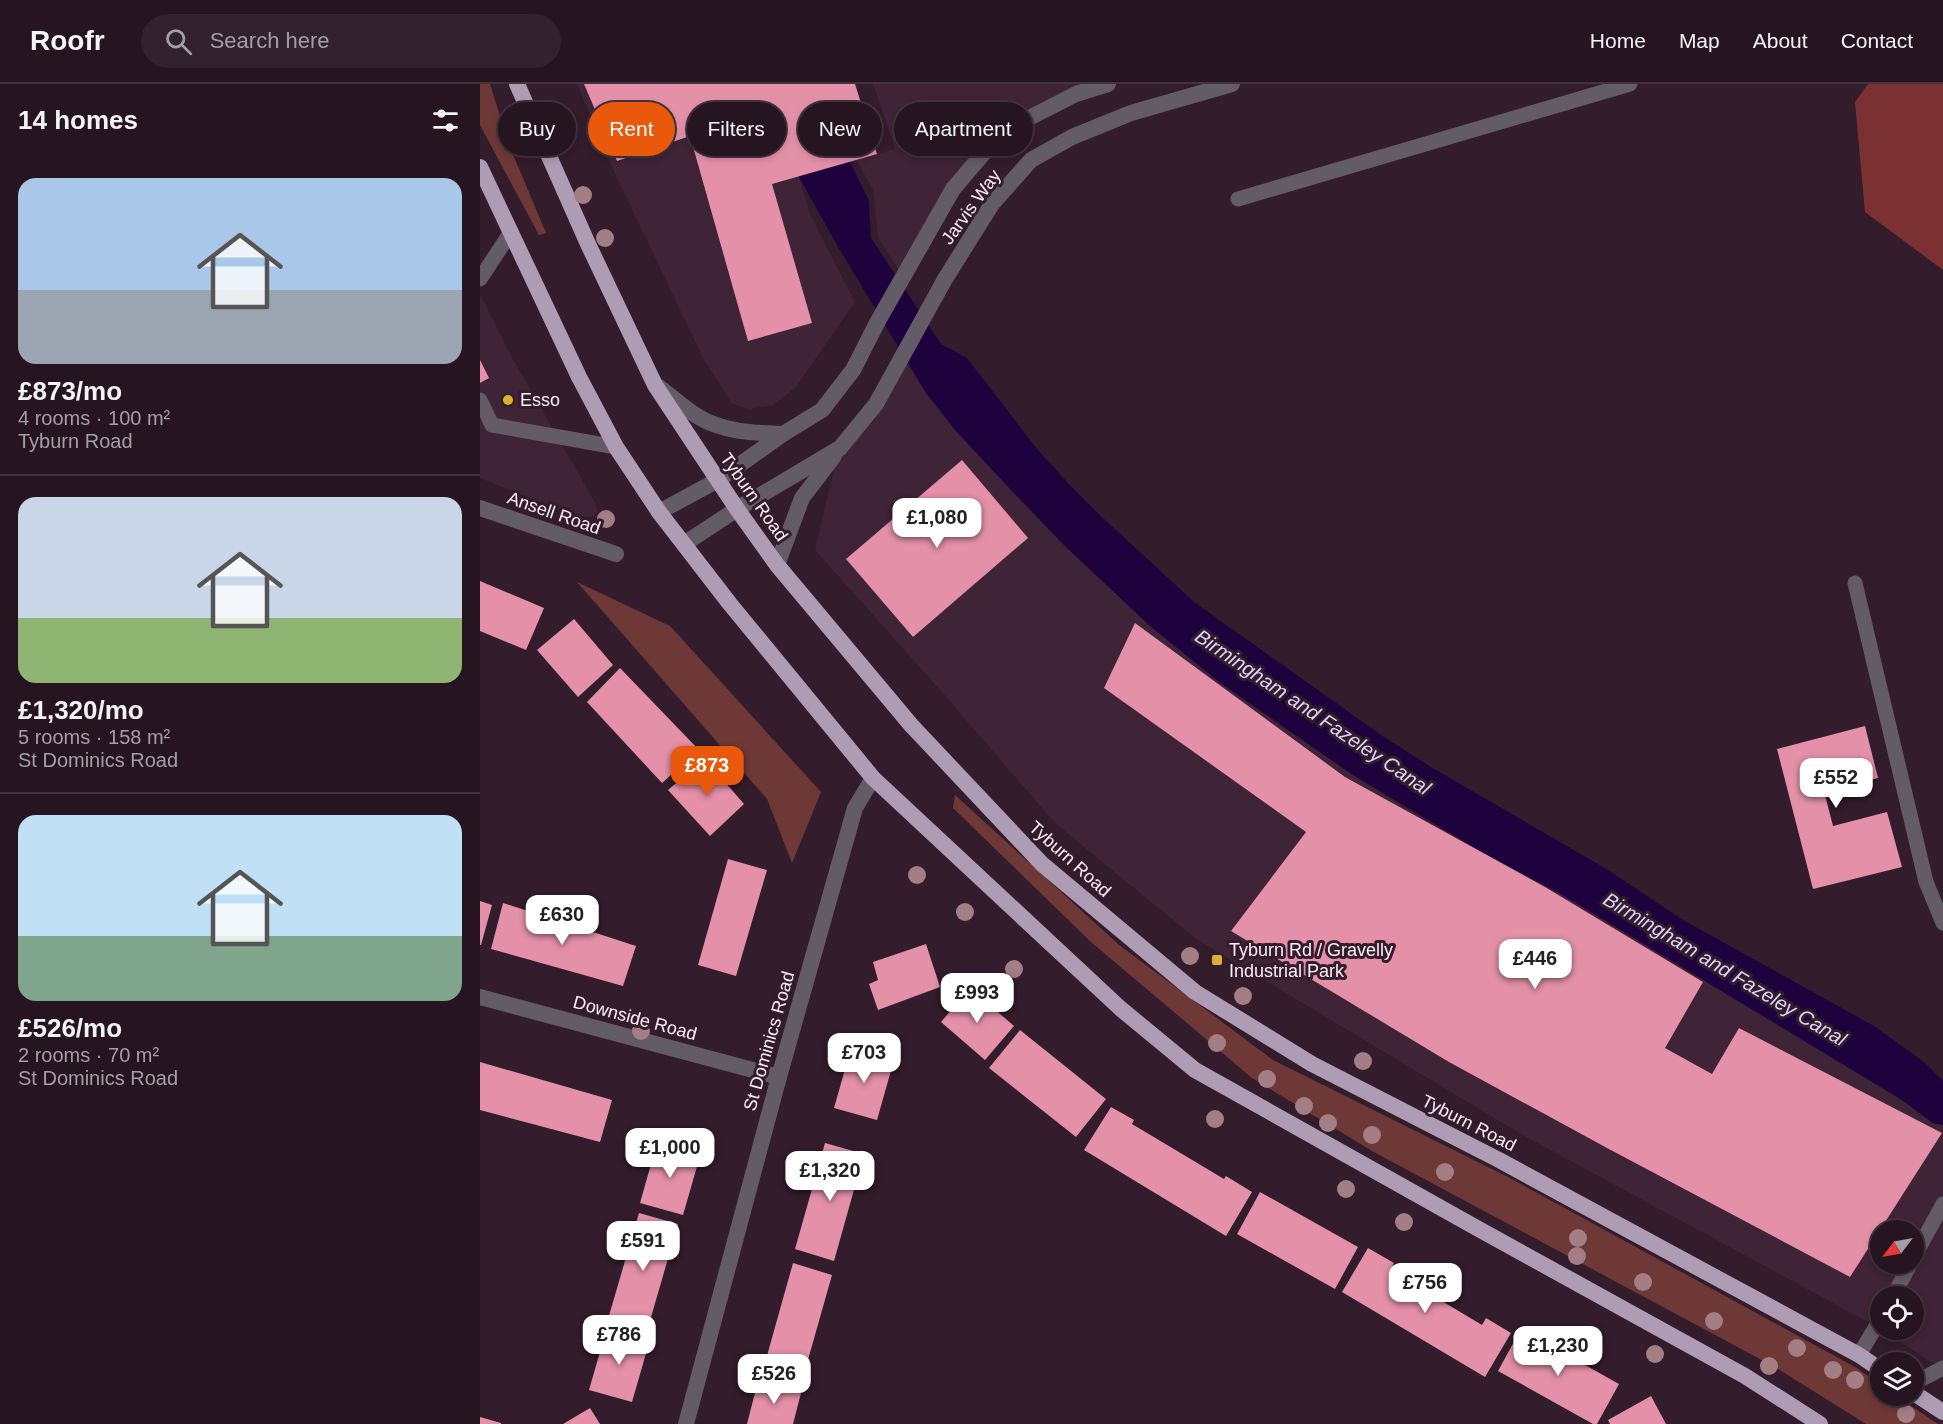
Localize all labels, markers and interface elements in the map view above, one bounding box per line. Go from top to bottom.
search box [141,14,561,68]
text: Roofr [30,25,105,56]
icon: search [162,25,195,58]
text: Search here [210,28,330,53]
text: Home [1590,29,1646,52]
text: Map [1679,29,1720,52]
text: About [1753,29,1808,52]
text: Contact [1841,29,1913,52]
chip: Buy [498,102,576,156]
chip: Rent [588,102,675,156]
chip: Filters [687,102,786,156]
chip: New [798,102,882,156]
chip: Apartment [894,102,1033,156]
icon: filters [429,104,462,137]
text: 14 homes [18,105,138,135]
street label: Jarvis Way [937,166,1005,248]
icon: home [186,217,294,325]
text: £873/mo [18,376,122,406]
place label: Esso [520,390,560,410]
marker: Esso [501,393,515,407]
text: 4 rooms · 100 m² [18,407,170,429]
text: Tyburn Road [18,430,133,452]
street label: Tyburn Road [716,449,792,545]
street label: Ansell Road [505,488,603,538]
pin: £1,080 [888,498,986,549]
text: £1,080 [906,506,968,528]
icon: home [186,536,294,644]
water label: Birmingham and Fazeley Canal [1191,625,1435,799]
text: £1,320/mo [18,695,144,725]
text: 5 rooms · 158 m² [18,726,170,748]
pin: £873 [671,746,743,797]
text: St Dominics Road [18,749,178,771]
text: £873 [685,754,729,776]
pin: £552 [1800,758,1872,809]
text: £552 [1814,766,1858,788]
street label: Tyburn Road [1025,817,1115,901]
icon: home [186,854,294,962]
water label: Birmingham and Fazeley Canal [1600,888,1851,1051]
pin: £630 [526,895,598,946]
text: £630 [540,903,584,925]
pin: £446 [1499,939,1571,990]
place label: Tyburn Rd / Gravelly Industrial Park [1229,940,1393,981]
text: £446 [1513,947,1557,969]
marker: Tyburn Rd / Gravelly Industrial Park [1210,953,1224,967]
street label: St Dominics Road [740,969,798,1113]
pin: £993 [941,973,1013,1024]
text: £993 [955,981,999,1003]
street label: Downside Road [571,992,699,1044]
text: £526/mo [18,1013,122,1043]
pin: £703 [828,1033,900,1084]
text: £703 [842,1041,886,1063]
text: 2 rooms · 70 m² [18,1044,159,1066]
text: St Dominics Road [18,1067,178,1089]
street label: Tyburn Road [1419,1091,1519,1155]
pin: £1,000 [621,1128,719,1179]
text: £1,000 [639,1136,701,1158]
pin: £1,320 [781,1151,879,1202]
text: £1,320 [799,1159,861,1181]
north arrow [1870,1220,1924,1274]
map controls [1870,1220,1924,1406]
pin: £591 [607,1221,679,1272]
text: £591 [621,1229,665,1251]
pin: £756 [1389,1263,1461,1314]
text: £756 [1403,1271,1447,1293]
button: locate [1870,1286,1924,1340]
pin: £786 [583,1315,655,1366]
text: £786 [597,1323,641,1345]
pin: £1,230 [1509,1326,1607,1377]
text: £1,230 [1527,1334,1589,1356]
button: layers [1870,1352,1924,1406]
pin: £526 [738,1354,810,1405]
text: £526 [752,1362,796,1384]

